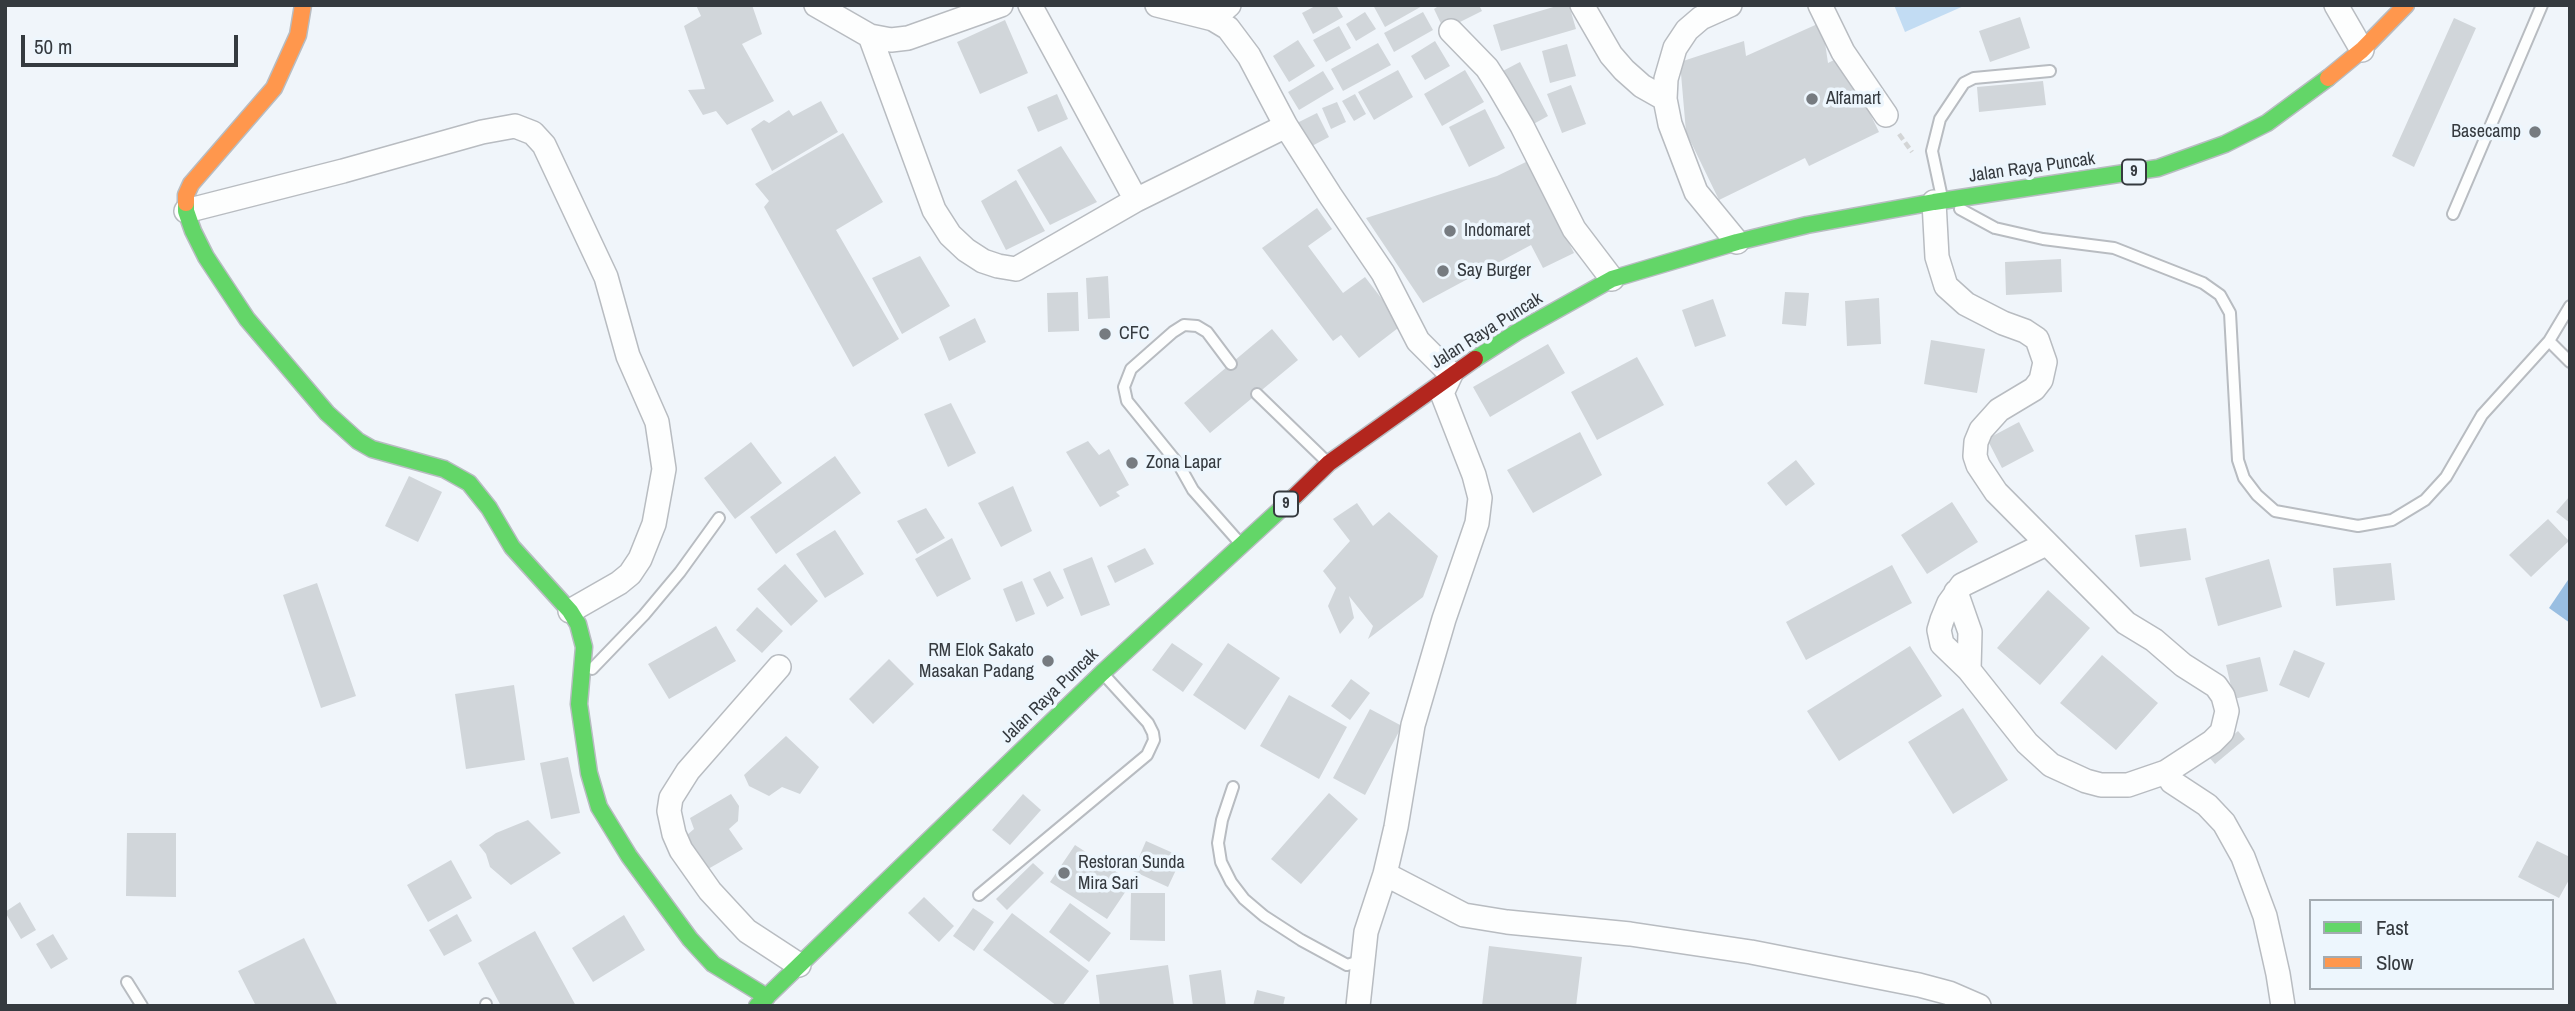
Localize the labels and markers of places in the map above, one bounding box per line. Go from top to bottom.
place label: Alfamart [1826,88,1881,110]
marker: Alfamart [1804,91,1820,107]
place label: Basecamp [2451,121,2521,143]
marker: Basecamp [2527,124,2543,140]
place label: Indomaret [1464,220,1530,242]
marker: Indomaret [1442,223,1458,239]
place label: Say Burger [1457,260,1531,282]
marker: Say Burger [1435,263,1451,279]
place label: CFC [1119,323,1149,345]
marker: CFC [1097,326,1113,342]
place label: Zona Lapar [1146,452,1221,474]
marker: Zona Lapar [1124,455,1140,471]
place label: RM Elok Sakato Masakan Padang [919,640,1034,682]
marker: RM Elok Sakato Masakan Padang [1040,653,1056,669]
place label: Restoran Sunda Mira Sari [1078,852,1185,894]
marker: Restoran Sunda Mira Sari [1056,865,1072,881]

